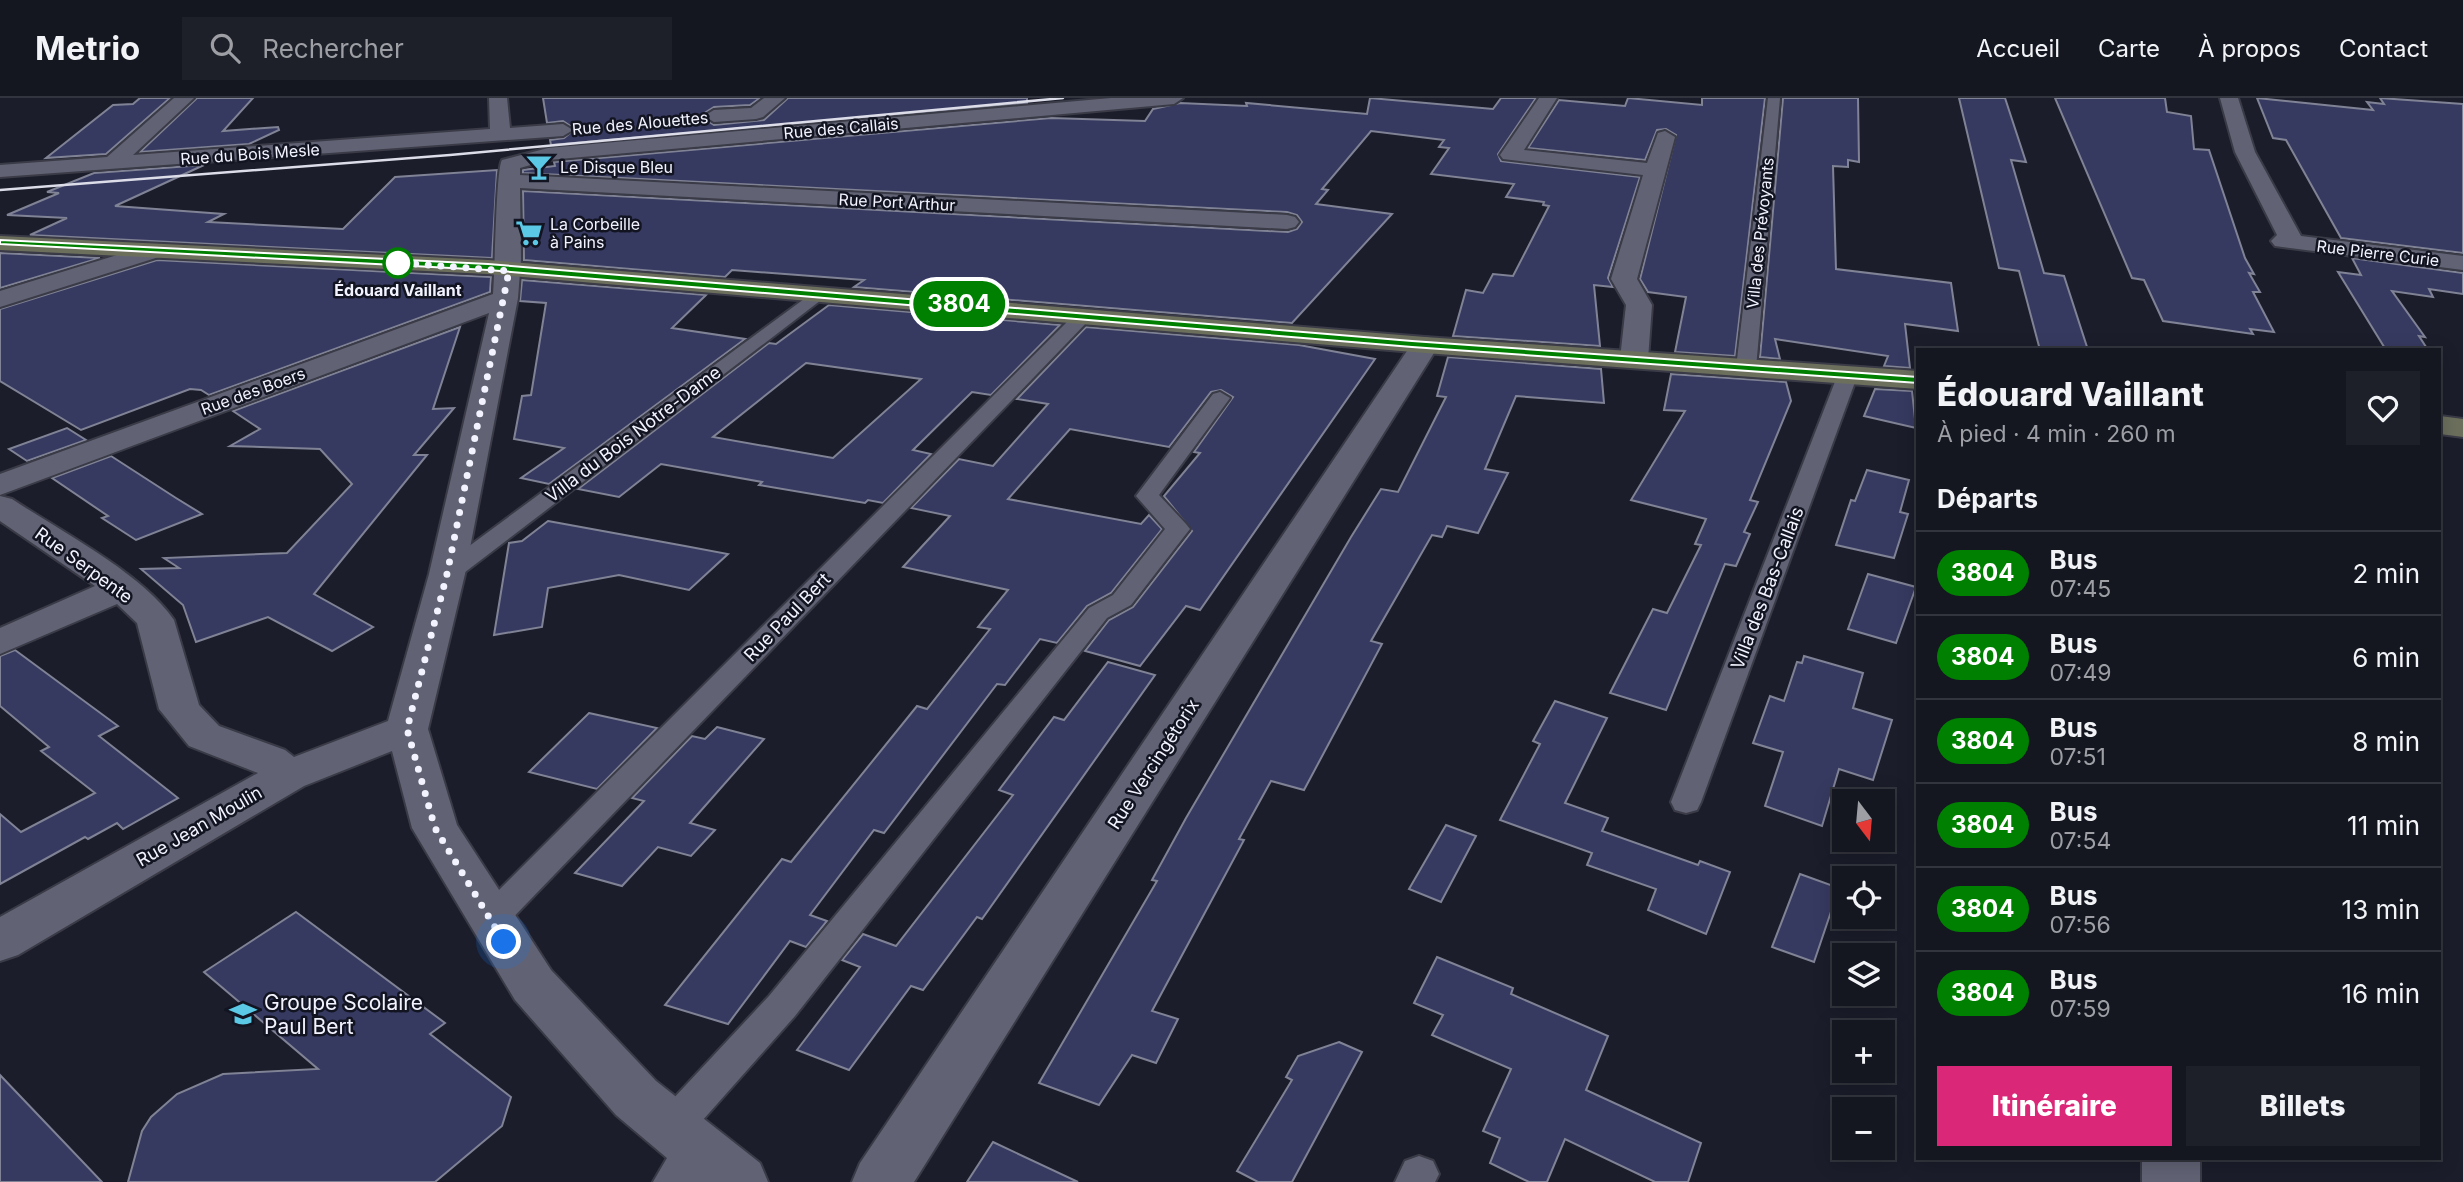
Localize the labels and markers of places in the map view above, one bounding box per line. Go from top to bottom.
bar icon: Le Disque Bleu [524,152,554,182]
place label: Le Disque Bleu [560,157,673,177]
place label: La Corbeille à Pains [550,214,640,252]
supermarket icon: La Corbeille à Pains [514,218,544,248]
marker: Édouard Vaillant [383,248,413,278]
place label: Édouard Vaillant [334,280,462,300]
place label: Groupe Scolaire Paul Bert [264,990,423,1039]
school or university icon: Groupe Scolaire Paul Bert [228,999,258,1029]

